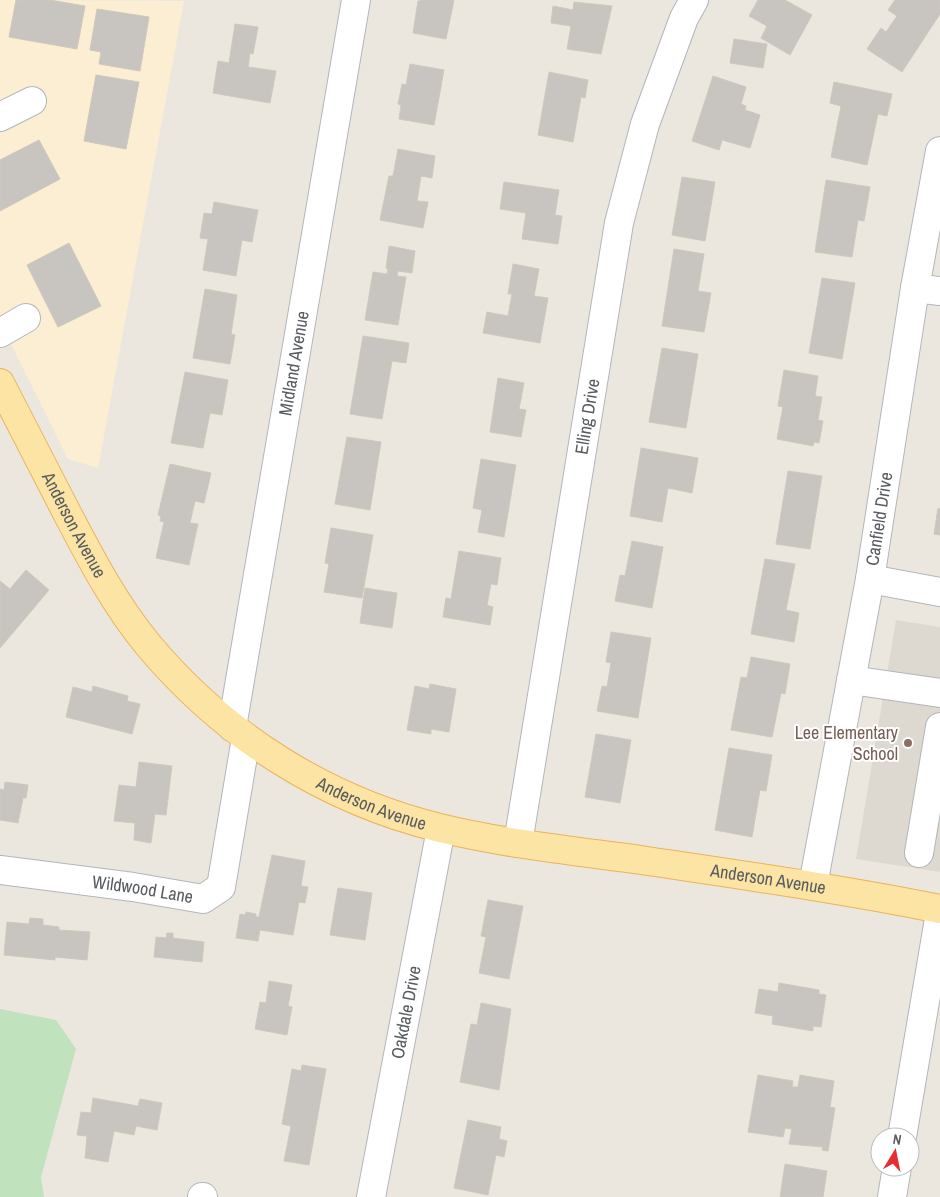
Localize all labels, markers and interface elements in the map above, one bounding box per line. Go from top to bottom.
street label: Midland Avenue [272,309,315,417]
street label: Elling Drive [568,377,605,456]
street label: Anderson Avenue [36,467,113,582]
street label: Canfield Drive [859,470,898,567]
place label: Lee Elementary School [795,720,899,766]
marker: Lee Elementary School [902,737,914,749]
street label: Anderson Avenue [311,770,429,836]
street label: Anderson Avenue [708,857,828,900]
street label: Wildwood Lane [91,869,195,909]
street label: Oakdale Drive [385,963,427,1061]
north arrow [870,1127,920,1177]
text: N [892,1130,903,1149]

